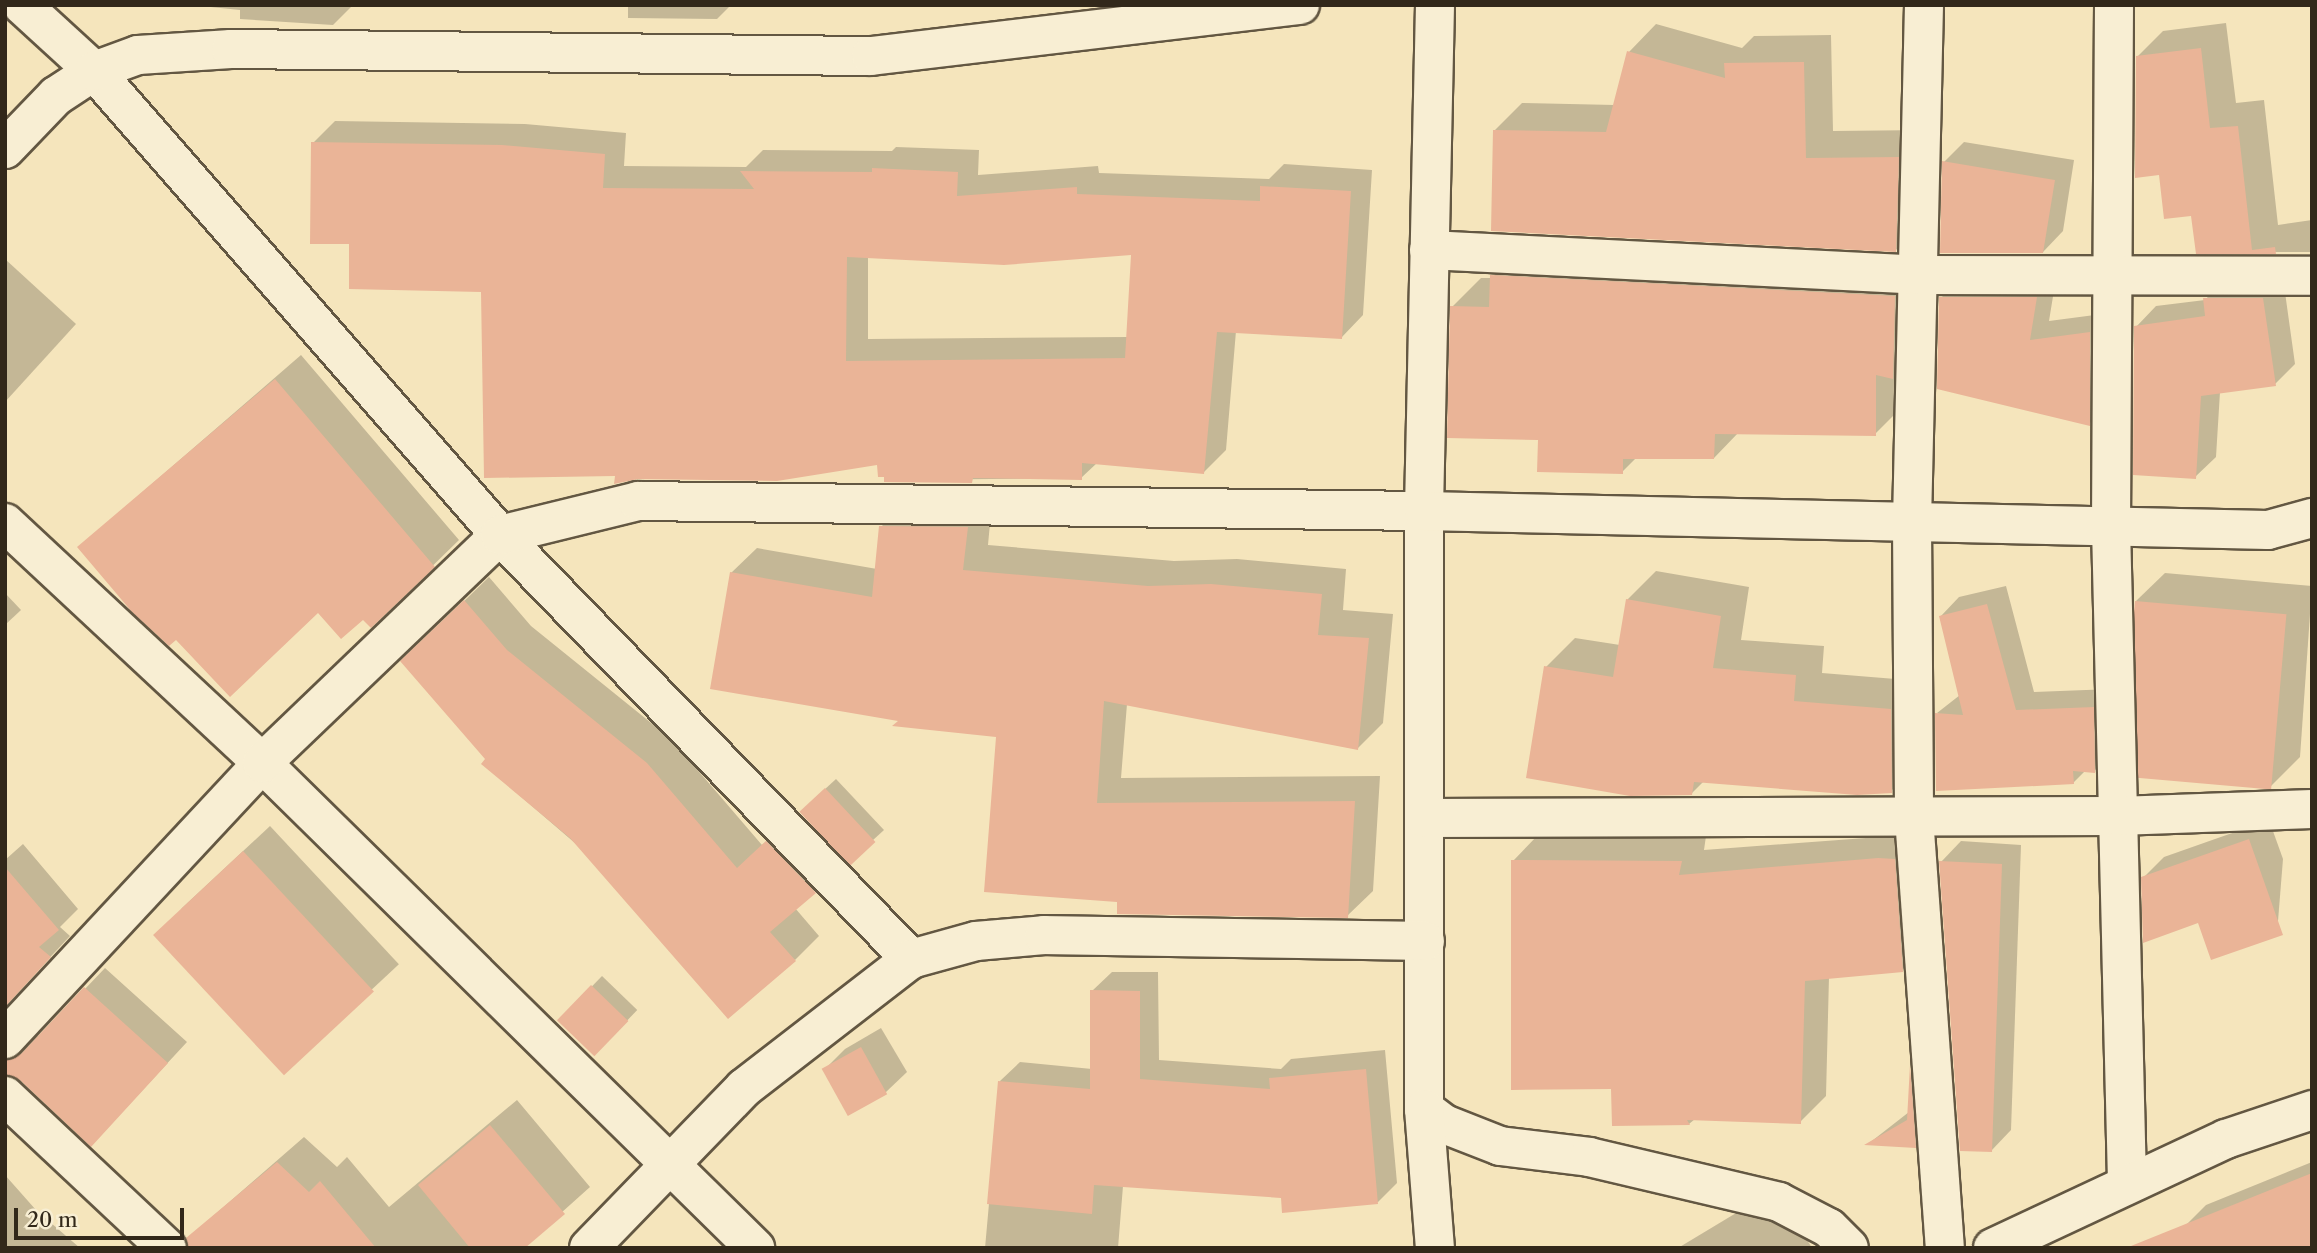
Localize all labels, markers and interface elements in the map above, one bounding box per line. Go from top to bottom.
scale bar [18,1194,187,1238]
text: 20 m [27,1207,78,1232]

